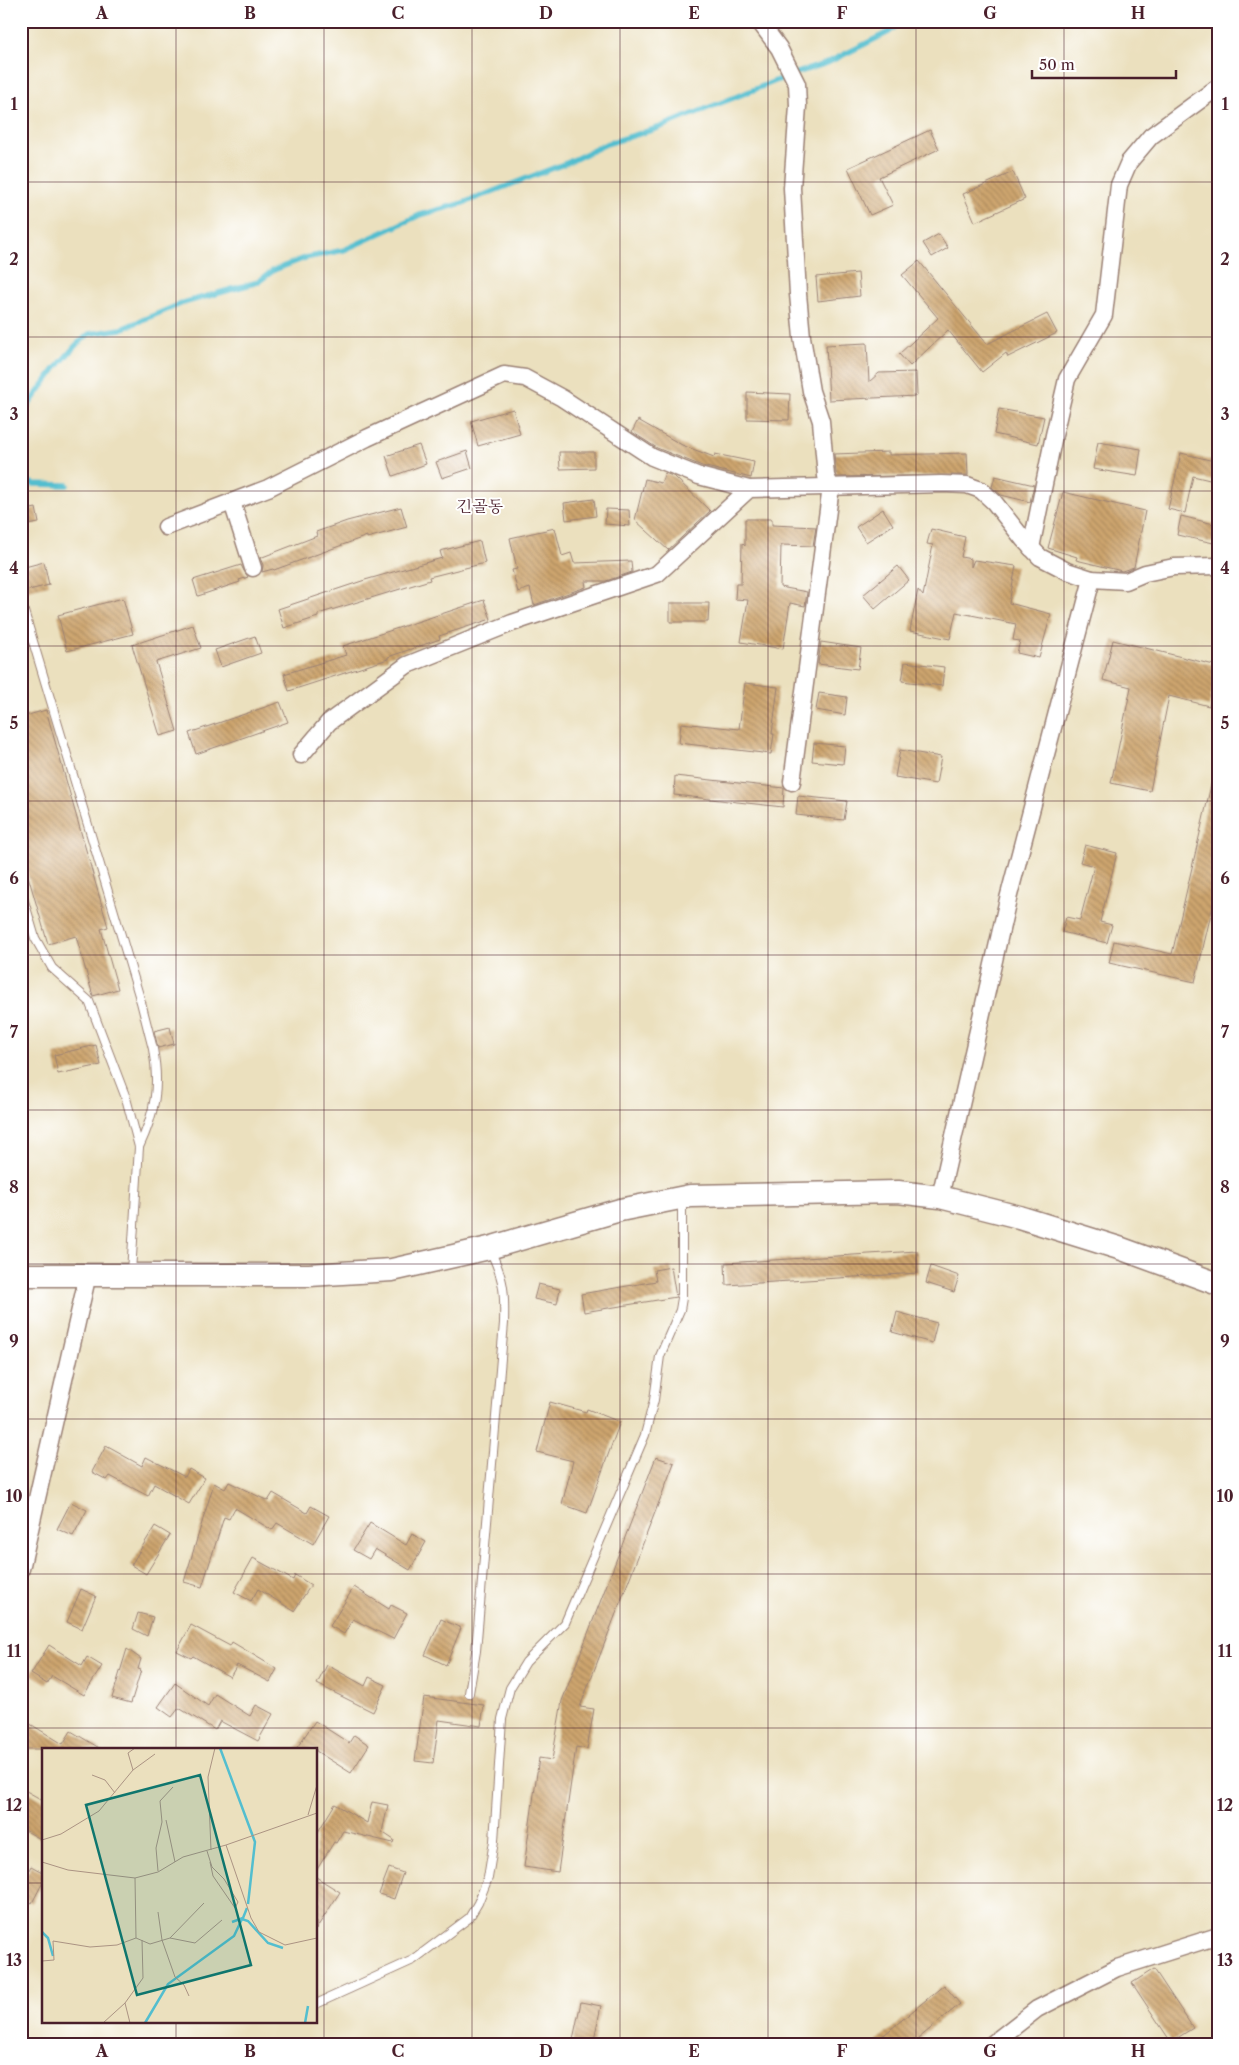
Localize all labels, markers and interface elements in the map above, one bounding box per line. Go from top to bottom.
text: A [95,3,109,23]
text: B [244,3,256,23]
text: C [392,3,404,23]
text: D [539,3,553,23]
text: E [688,3,700,23]
text: F [837,3,848,23]
text: G [983,3,997,23]
text: H [1131,3,1145,23]
scale bar [1032,48,1175,80]
text: 50 m [1039,55,1075,74]
text: 1 [10,94,18,114]
text: 1 [1221,94,1229,114]
text: 2 [9,249,19,269]
text: 2 [1220,249,1230,269]
text: 3 [9,404,19,424]
text: 3 [1220,404,1230,424]
district label: 긴골동 [457,496,504,516]
text: 4 [9,558,19,578]
text: 4 [1220,558,1230,578]
text: 5 [10,713,19,733]
text: 5 [1221,713,1230,733]
text: 6 [9,868,19,888]
text: 6 [1220,868,1230,888]
text: 7 [10,1022,19,1042]
text: 7 [1221,1022,1230,1042]
text: 8 [9,1177,19,1197]
text: 8 [1220,1177,1230,1197]
text: 9 [9,1331,19,1351]
text: 9 [1220,1331,1230,1351]
text: 10 [5,1486,23,1506]
text: 10 [1216,1486,1234,1506]
text: 11 [7,1641,22,1661]
text: 11 [1218,1641,1233,1661]
inset map [42,1748,318,2022]
text: 12 [6,1795,22,1815]
text: 12 [1217,1795,1233,1815]
text: 13 [6,1950,22,1970]
text: 13 [1217,1950,1233,1970]
text: A [95,2041,109,2061]
text: B [244,2041,256,2061]
text: C [392,2041,404,2061]
text: D [539,2041,553,2061]
text: E [688,2041,700,2061]
text: F [837,2041,848,2061]
text: G [983,2041,997,2061]
text: H [1131,2041,1145,2061]

